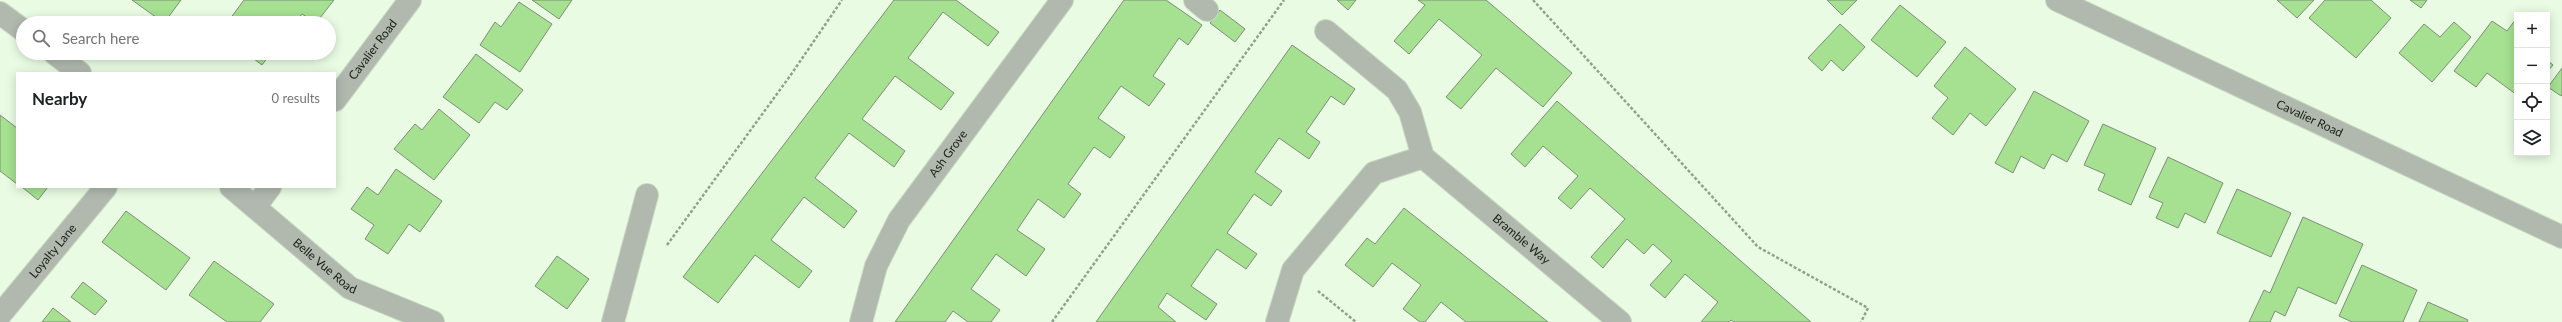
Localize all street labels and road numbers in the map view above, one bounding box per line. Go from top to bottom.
street label: Cavalier Road [345,16,400,83]
street label: Cavalier Road [2274,96,2345,140]
street label: Ash Grove [925,127,970,180]
street label: Bramble Way [1490,211,1554,268]
street label: Loyalty Lane [26,221,79,281]
street label: Belle Vue Road [290,235,359,297]

